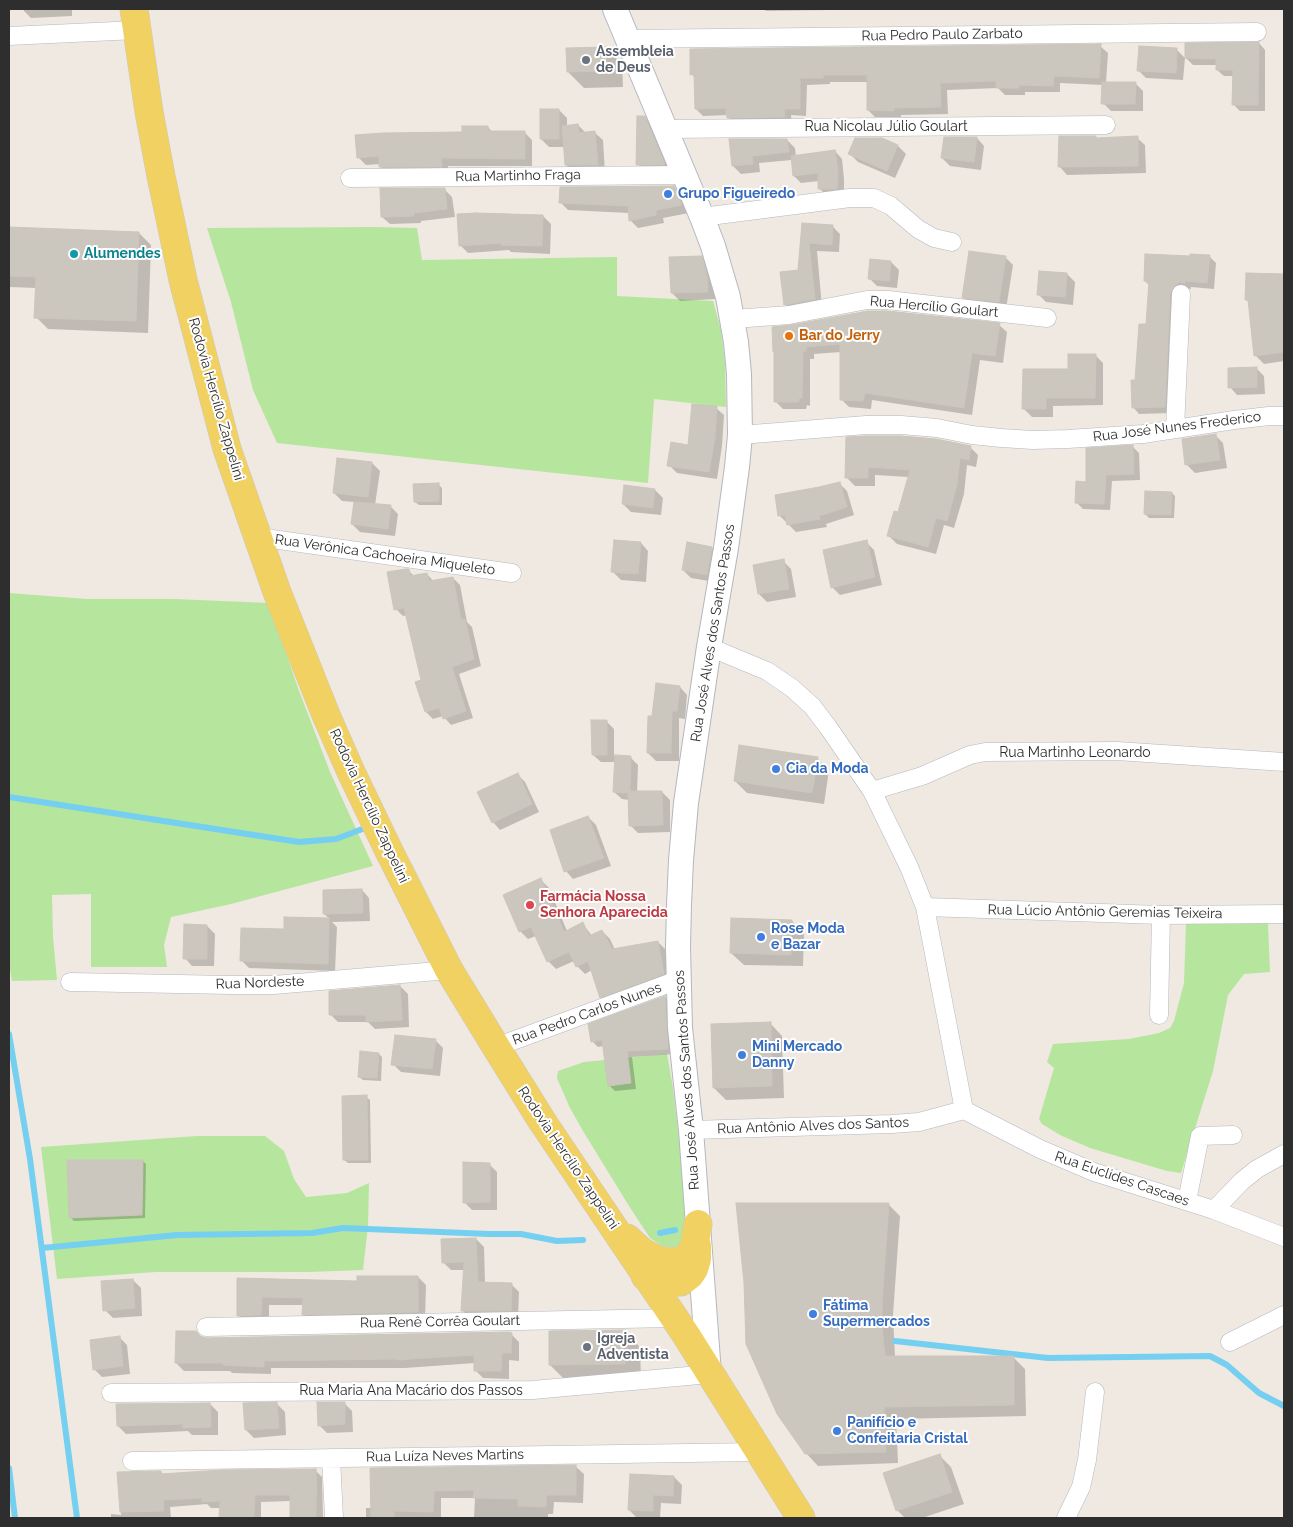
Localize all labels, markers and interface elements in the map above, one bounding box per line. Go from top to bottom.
street label: Rua Pedro Paulo Zarbato [861,25,1023,45]
place label: Assembleia de Deus [596,44,674,76]
marker: Assembleia de Deus [580,54,592,66]
street label: Rua Nicolau Júlio Goulart [804,119,968,135]
street label: Rua Martinho Fraga [455,167,581,185]
place label: Grupo Figueiredo [678,186,795,202]
marker: Grupo Figueiredo [662,188,674,200]
place label: Alumendes [84,246,161,262]
marker: Alumendes [68,248,80,260]
street label: Rua Hercílio Goulart [869,293,999,321]
street label: Rodovia Hercílio Zappelini [185,316,247,482]
place label: Bar do Jerry [799,328,880,344]
marker: Bar do Jerry [783,330,795,342]
street label: Rua José Nunes Frederico [1092,408,1262,446]
street label: Rua José Alves dos Santos Passos [687,523,739,743]
street label: Rua Verônica Cachoeira Miqueleto [274,531,496,579]
street label: Rodovia Hercílio Zappelini [326,726,412,886]
street label: Rua Martinho Leonardo [999,745,1151,761]
place label: Cia da Moda [786,761,869,777]
marker: Cia da Moda [770,763,782,775]
place label: Farmácia Nossa Senhora Aparecida [540,889,668,922]
marker: Farmácia Nossa Senhora Aparecida [524,899,536,911]
street label: Rua Lúcio Antônio Geremias Teixeira [987,902,1223,922]
place label: Rose Moda e Bazar [771,921,845,954]
marker: Rose Moda e Bazar [755,931,767,943]
street label: Rua José Alves dos Santos Passos [671,969,703,1191]
street label: Rua Nordeste [215,973,305,993]
street label: Rua Pedro Carlos Nunes [510,979,664,1049]
place label: Mini Mercado Danny [752,1039,842,1072]
marker: Mini Mercado Danny [736,1049,748,1061]
street label: Rodovia Hercílio Zappelini [514,1084,622,1232]
street label: Rua Antônio Alves dos Santos [717,1114,909,1138]
street label: Rua Euclides Cascaes [1052,1148,1192,1210]
place label: Fátima Supermercados [823,1298,930,1330]
marker: Fátima Supermercados [807,1308,819,1320]
street label: Rua Renê Corrêa Goulart [360,1312,520,1332]
place label: Igreja Adventista [597,1331,669,1364]
marker: Igreja Adventista [581,1341,593,1353]
street label: Rua Maria Ana Macário dos Passos [299,1383,523,1399]
place label: Panifício e Confeitaria Cristal [847,1415,968,1448]
marker: Panifício e Confeitaria Cristal [831,1425,843,1437]
street label: Rua Luíza Neves Martins [366,1446,524,1466]

